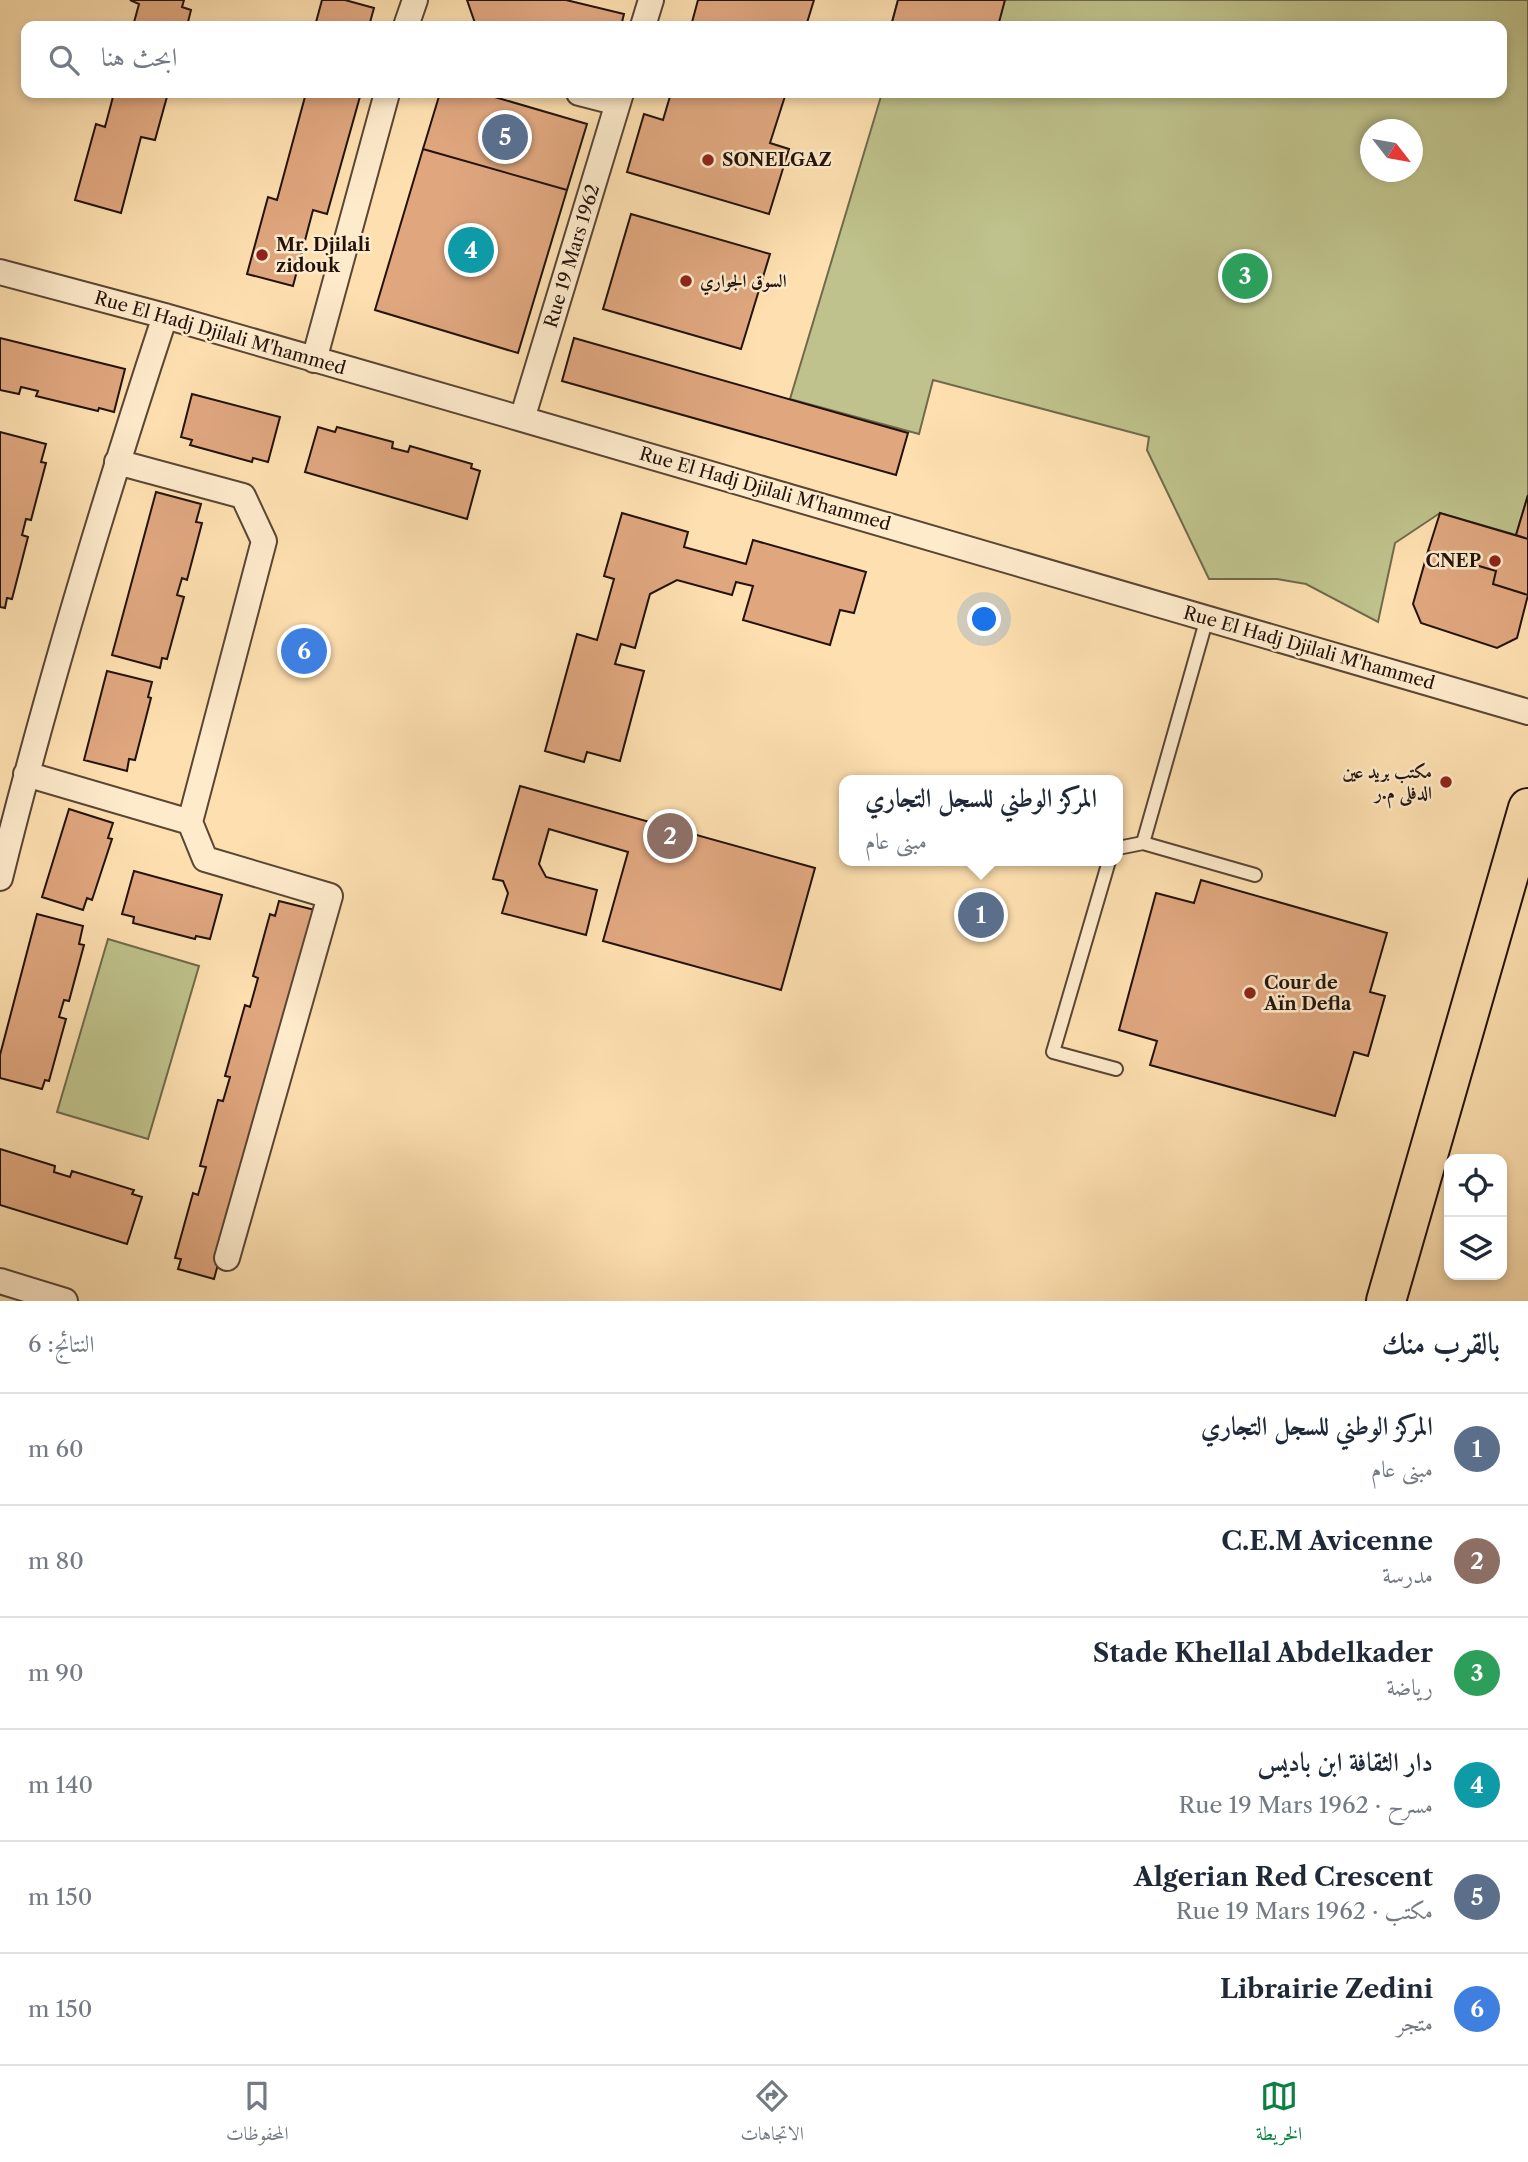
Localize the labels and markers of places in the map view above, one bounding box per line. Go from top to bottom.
pin: 5 [482,111,528,163]
place label: SONELGAZ [722,149,832,171]
marker: SONELGAZ [700,152,716,168]
pin: 4 [448,224,494,276]
place label: Mr. Djilali zidouk [276,234,371,277]
marker: Mr. Djilali zidouk [254,247,270,263]
pin: 3 [1222,250,1268,302]
place label: السوق الجواري [700,270,787,296]
marker: السوق الجواري [678,273,694,289]
place label: CNEP [1425,550,1481,572]
marker: CNEP [1487,553,1503,569]
pin: 6 [281,625,327,677]
place label: مكتب بريد عين الدفلى م.ر [1343,761,1432,809]
marker: مكتب بريد عين الدفلى م.ر [1438,774,1454,790]
pin: 2 [647,810,693,862]
pin: 1 [958,889,1004,941]
place label: Cour de Aïn Defla [1263,972,1352,1015]
marker: Cour de Aïn Defla [1242,985,1258,1001]

